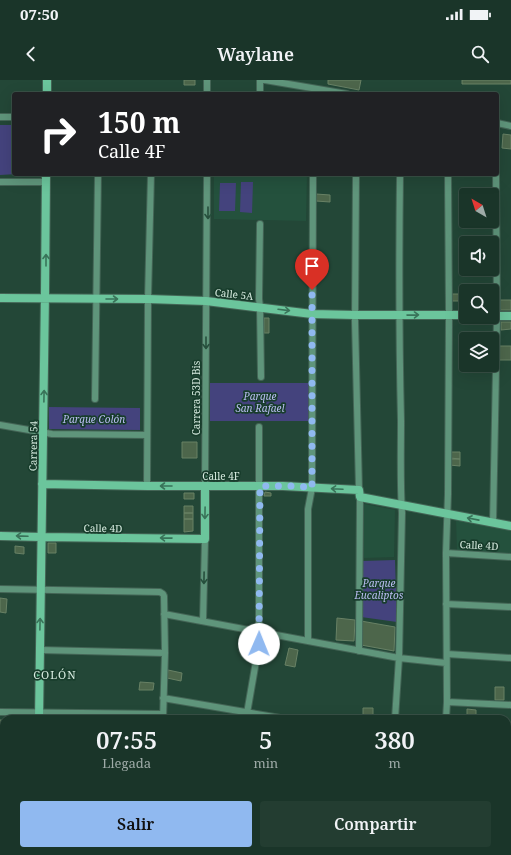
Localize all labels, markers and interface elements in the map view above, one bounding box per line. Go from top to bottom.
text: 07:50 [20,4,58,24]
text: Waylane [217,42,294,66]
icon: back [20,43,42,65]
icon: search [469,43,491,65]
text: 150 m [98,103,180,141]
icon: right [32,108,84,160]
text: Calle 4F [98,139,165,163]
north arrow [459,188,499,228]
map controls [459,188,499,372]
one-way arrow [204,206,212,219]
button: sound [459,236,499,276]
pin [295,249,329,290]
one-way arrow [42,254,49,267]
icon: arrive [301,255,323,277]
button: search [459,284,499,324]
street label: Calle 5A [214,285,255,303]
one-way arrow [105,295,118,303]
one-way arrow [277,306,290,314]
one-way arrow [406,312,419,319]
button: layers [459,332,499,372]
one-way arrow [202,336,210,349]
street label: Carrera 53D Bis [189,360,203,435]
park label: Parque San Rafael [235,389,285,415]
one-way arrow [40,390,48,403]
park label: Parque Colón [62,412,125,426]
street label: Carrera 54 [26,420,40,471]
street label: Calle 4F [202,469,240,483]
one-way arrow [160,482,173,490]
one-way arrow [331,485,344,493]
one-way arrow [201,506,209,519]
one-way arrow [467,515,480,523]
street label: Calle 4D [83,521,123,535]
one-way arrow [16,533,29,540]
one-way arrow [160,534,173,542]
street label: Calle 4D [459,537,499,553]
one-way arrow [200,571,208,584]
park label: Parque Eucaliptos [354,576,404,602]
one-way arrow [36,618,44,631]
position arrow [238,623,280,665]
district label: COLÓN [33,667,77,682]
text: 07:55 [96,723,157,756]
text: 5 [259,723,273,756]
text: 380 [374,723,415,756]
text: Llegada [102,754,151,772]
text: min [253,754,278,772]
text: m [388,754,401,772]
button: Salir [20,801,252,847]
button: Compartir [260,801,491,847]

